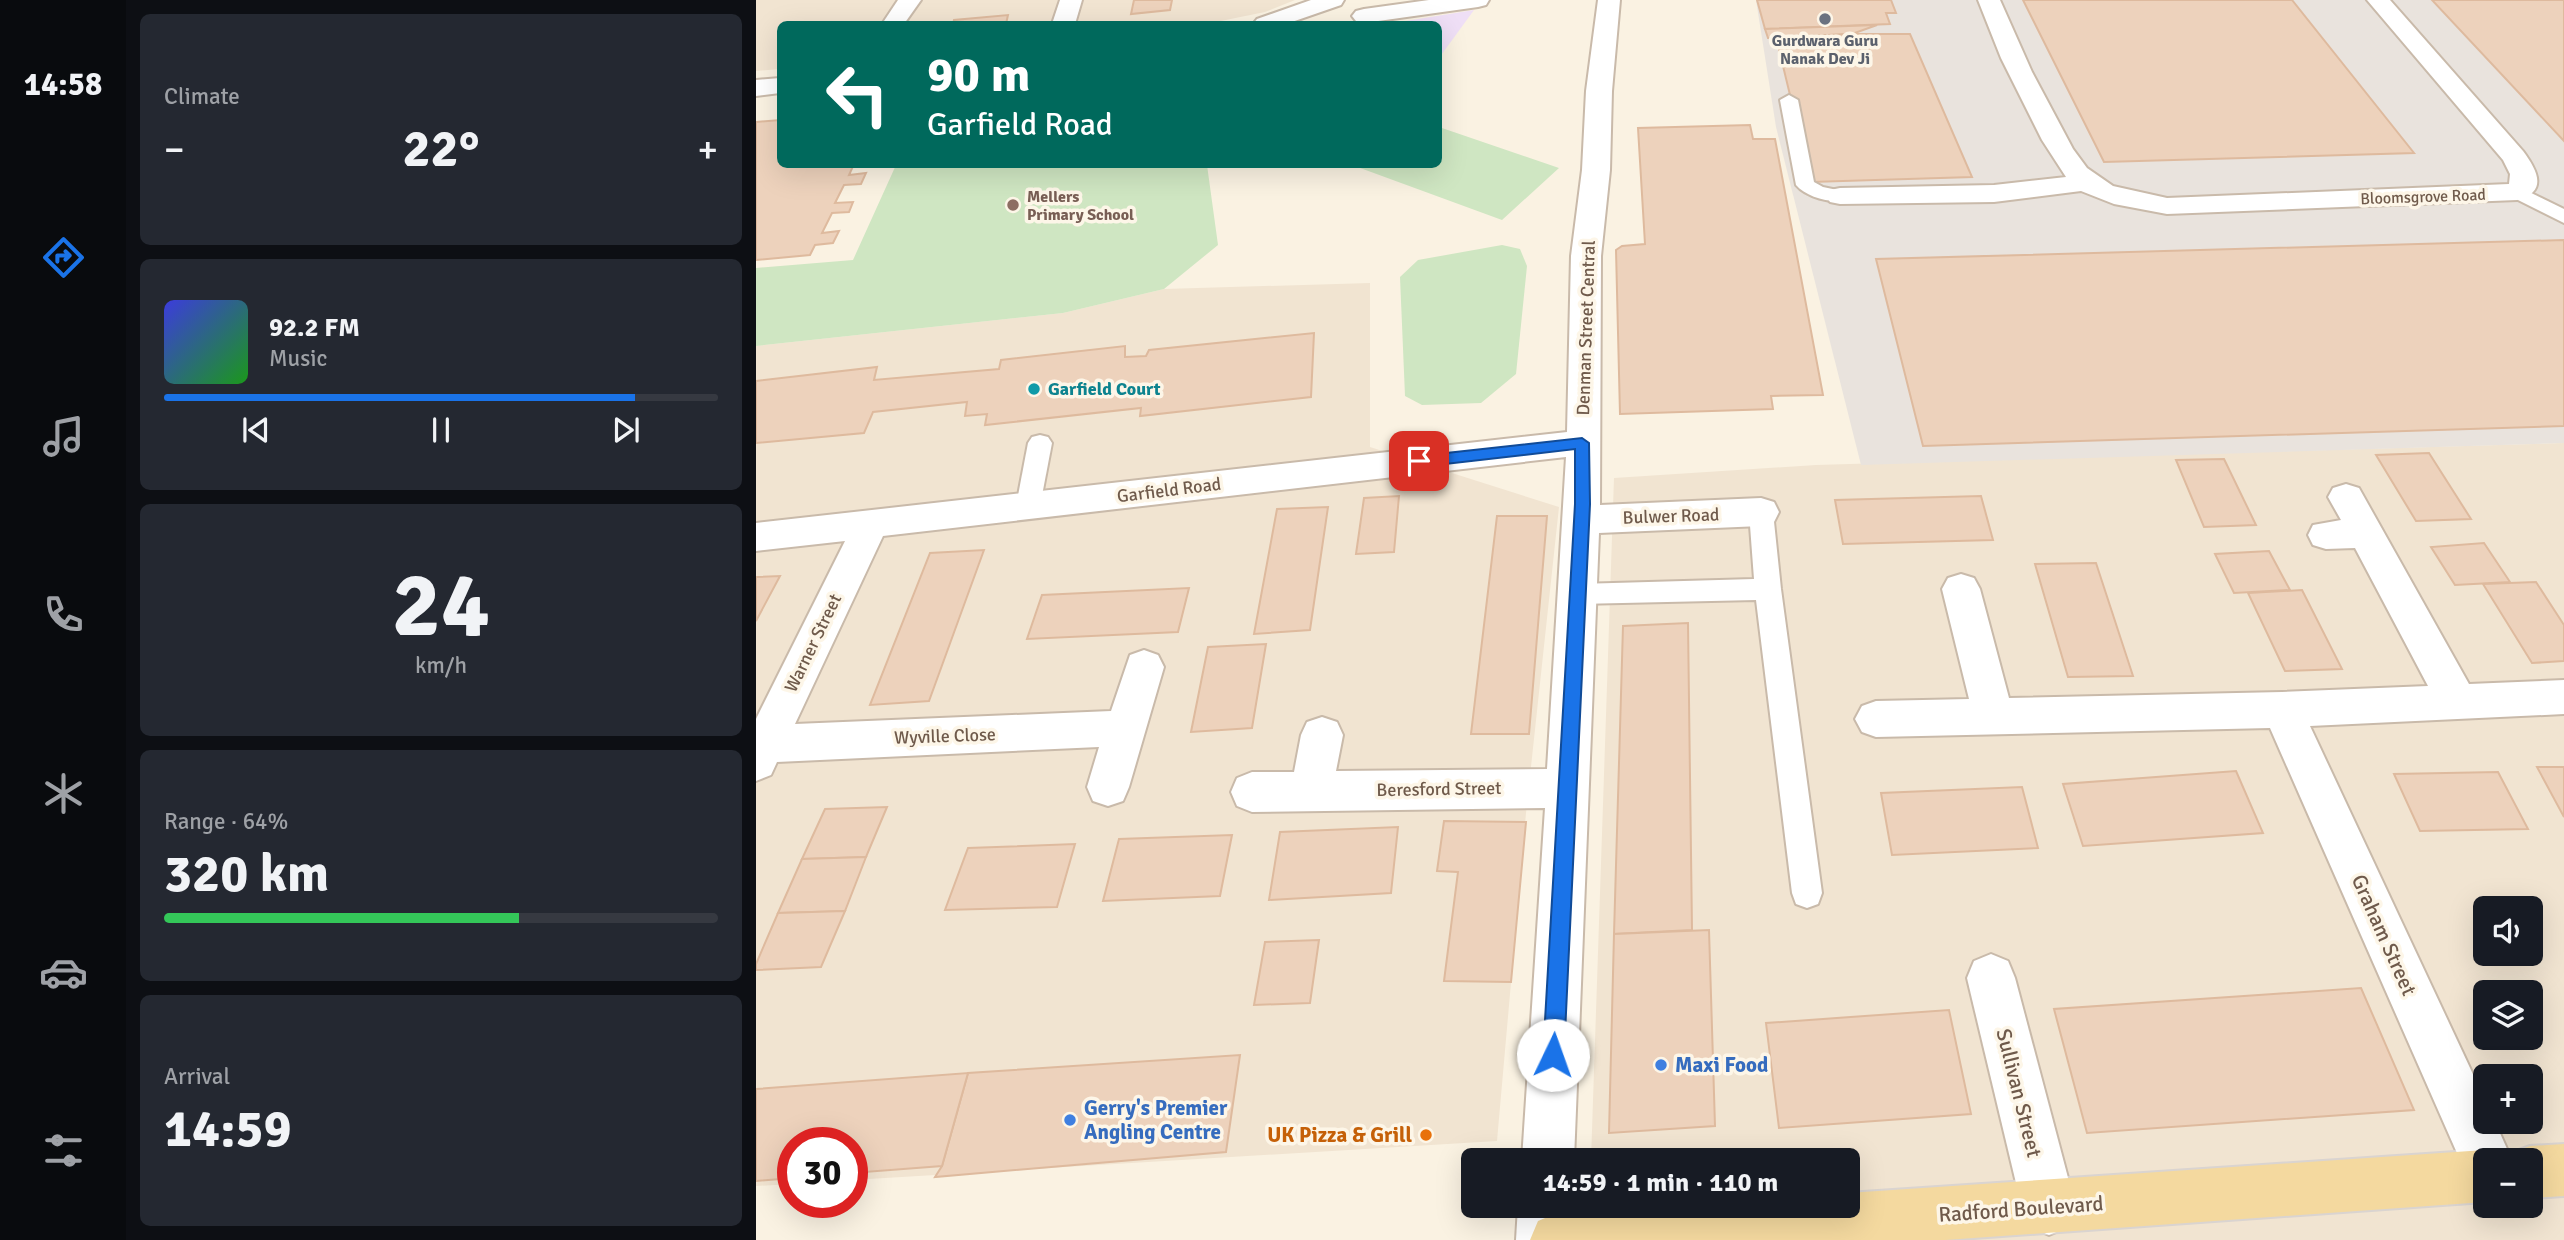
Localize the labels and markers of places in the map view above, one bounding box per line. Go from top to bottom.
marker: Gurdwara Guru Nanak Dev Ji [1817,11,1833,27]
place label: Gurdwara Guru Nanak Dev Ji [1772,31,1879,69]
place label: Mellers Primary School [1027,187,1134,225]
marker: Mellers Primary School [1005,197,1021,213]
place label: Garfield Court [1048,378,1161,400]
marker: Garfield Court [1026,381,1042,397]
pin [1389,431,1449,491]
place label: Maxi Food [1675,1052,1768,1078]
marker: Maxi Food [1653,1057,1669,1073]
place label: Gerry's Premier Angling Centre [1084,1095,1228,1145]
marker: Gerry's Premier Angling Centre [1062,1112,1078,1128]
place label: UK Pizza & Grill [1267,1122,1412,1148]
marker: UK Pizza & Grill [1418,1127,1434,1143]

